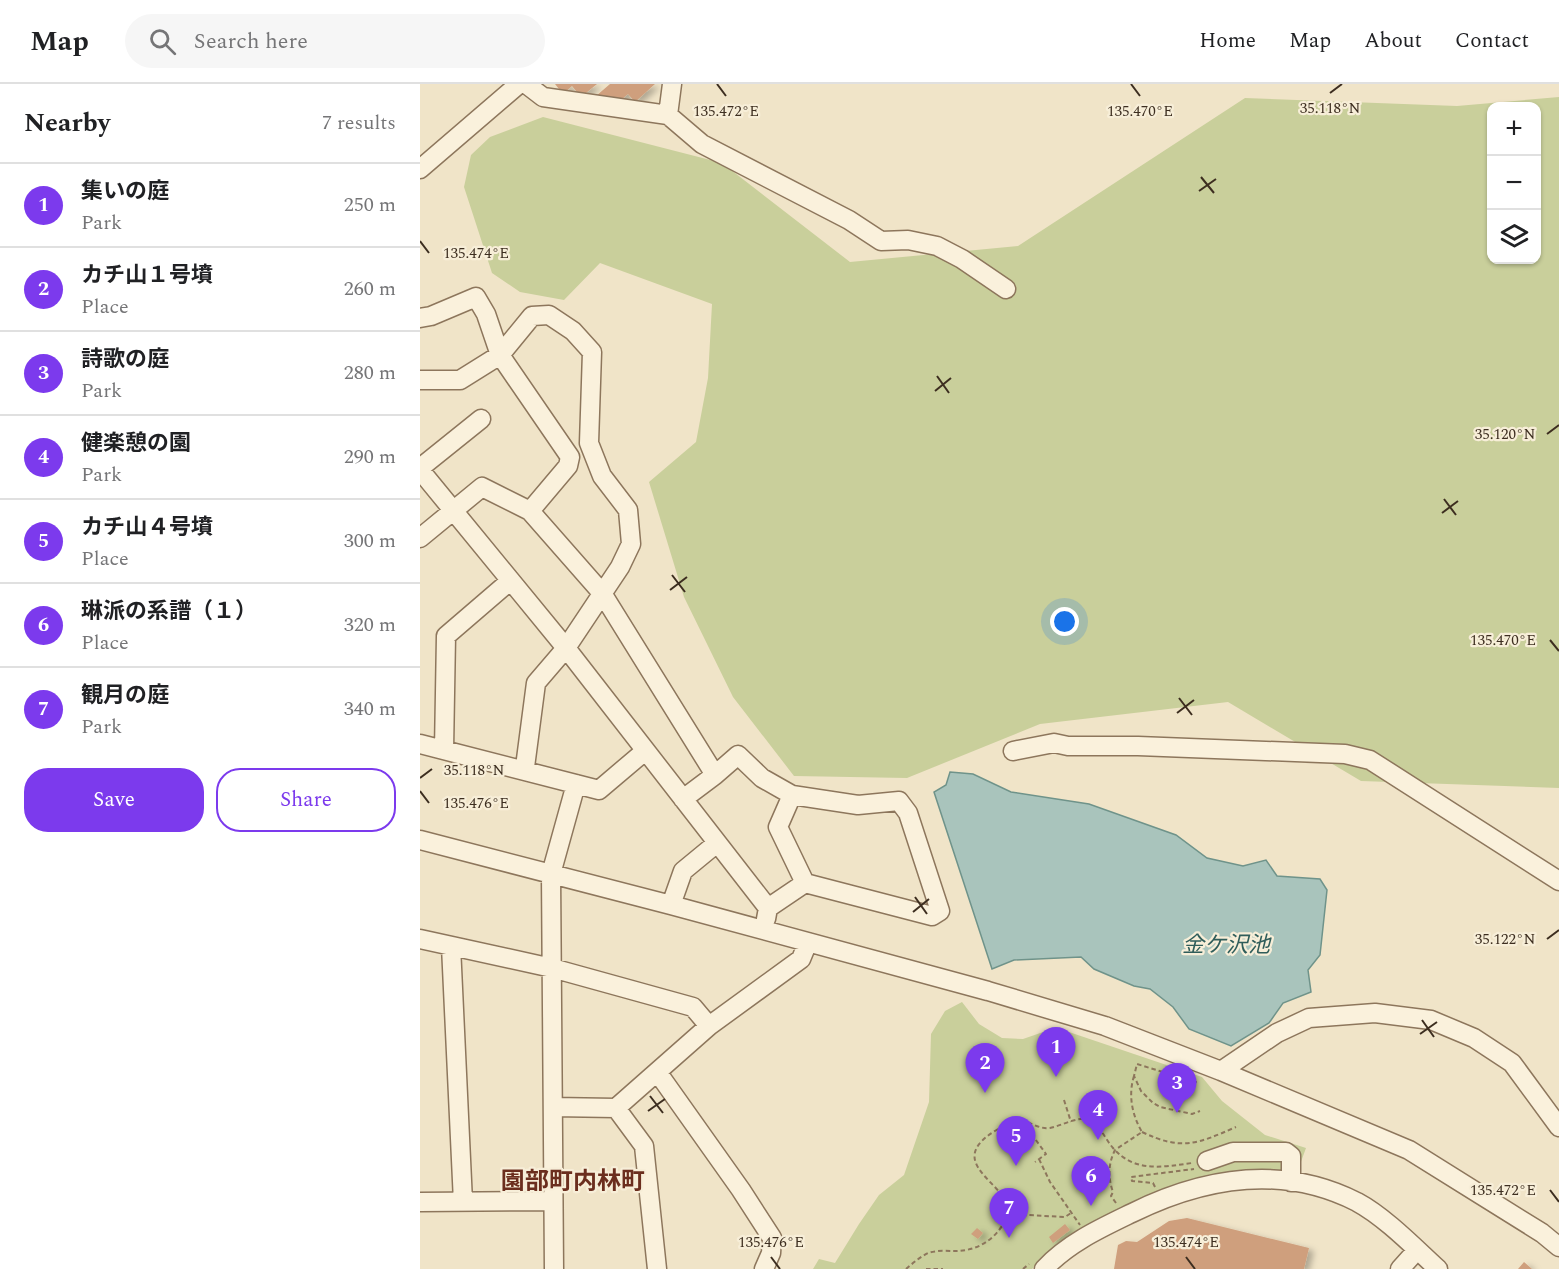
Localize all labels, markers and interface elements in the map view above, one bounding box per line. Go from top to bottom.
search box [125,14,545,68]
text: Map [30,20,89,63]
icon: search [146,25,179,58]
text: Search here [194,25,308,58]
text: Home [1199,25,1256,57]
text: Map [1289,25,1331,57]
text: About [1364,25,1422,57]
text: Contact [1455,25,1529,57]
text: 35.118°N [1300,97,1360,120]
text: 135.472°E [693,100,759,123]
text: 135.470°E [1107,100,1173,123]
map controls [1487,102,1541,264]
button: + [1487,102,1541,156]
text: Nearby [24,103,110,143]
text: 7 results [322,108,396,138]
button: − [1487,156,1541,210]
text: 集いの庭 [81,175,169,208]
text: 1 [38,190,49,220]
text: 250 m [344,190,396,220]
text: Park [81,208,122,238]
button: layers [1487,210,1541,264]
text: 135.474°E [443,242,509,265]
text: カチ山１号墳 [81,259,213,292]
text: 2 [38,274,49,304]
text: 260 m [344,274,396,304]
text: Place [81,292,129,322]
text: 詩歌の庭 [81,343,169,376]
text: 3 [38,358,49,388]
text: 280 m [344,358,396,388]
text: Park [81,376,122,406]
text: 35.120°N [1475,423,1535,446]
text: 健楽憩の園 [81,427,191,460]
text: 4 [38,442,49,472]
text: 290 m [344,442,396,472]
text: Park [81,460,122,490]
text: カチ山４号墳 [81,511,213,544]
text: 5 [38,526,49,556]
text: 300 m [344,526,396,556]
text: Place [81,544,129,574]
text: 琳派の系譜（１） [81,595,257,628]
your location [1050,607,1079,636]
text: 6 [38,610,49,640]
text: 320 m [344,610,396,640]
text: Place [81,628,129,658]
text: 135.470°E [1470,629,1536,652]
text: 観月の庭 [81,679,169,712]
text: 7 [38,694,49,724]
text: 340 m [344,694,396,724]
text: Park [81,712,122,742]
text: 35.118°N [444,759,504,782]
button: Save [24,768,204,832]
button: Share [216,768,396,832]
text: 135.476°E [443,792,509,815]
text: 35.122°N [1475,928,1535,951]
water label: 金ケ沢池 [1182,929,1272,962]
pin: 1 [1036,1028,1076,1077]
pin: 2 [966,1044,1004,1093]
pin: 3 [1158,1064,1197,1113]
pin: 4 [1078,1090,1118,1140]
pin: 5 [996,1116,1036,1166]
pin: 6 [1072,1156,1110,1206]
district label: 園部町内林町 [501,1164,645,1200]
text: 135.472°E [1470,1179,1536,1202]
pin: 7 [990,1188,1028,1238]
text: 135.476°E [738,1231,804,1254]
text: 135.474°E [1153,1231,1219,1254]

